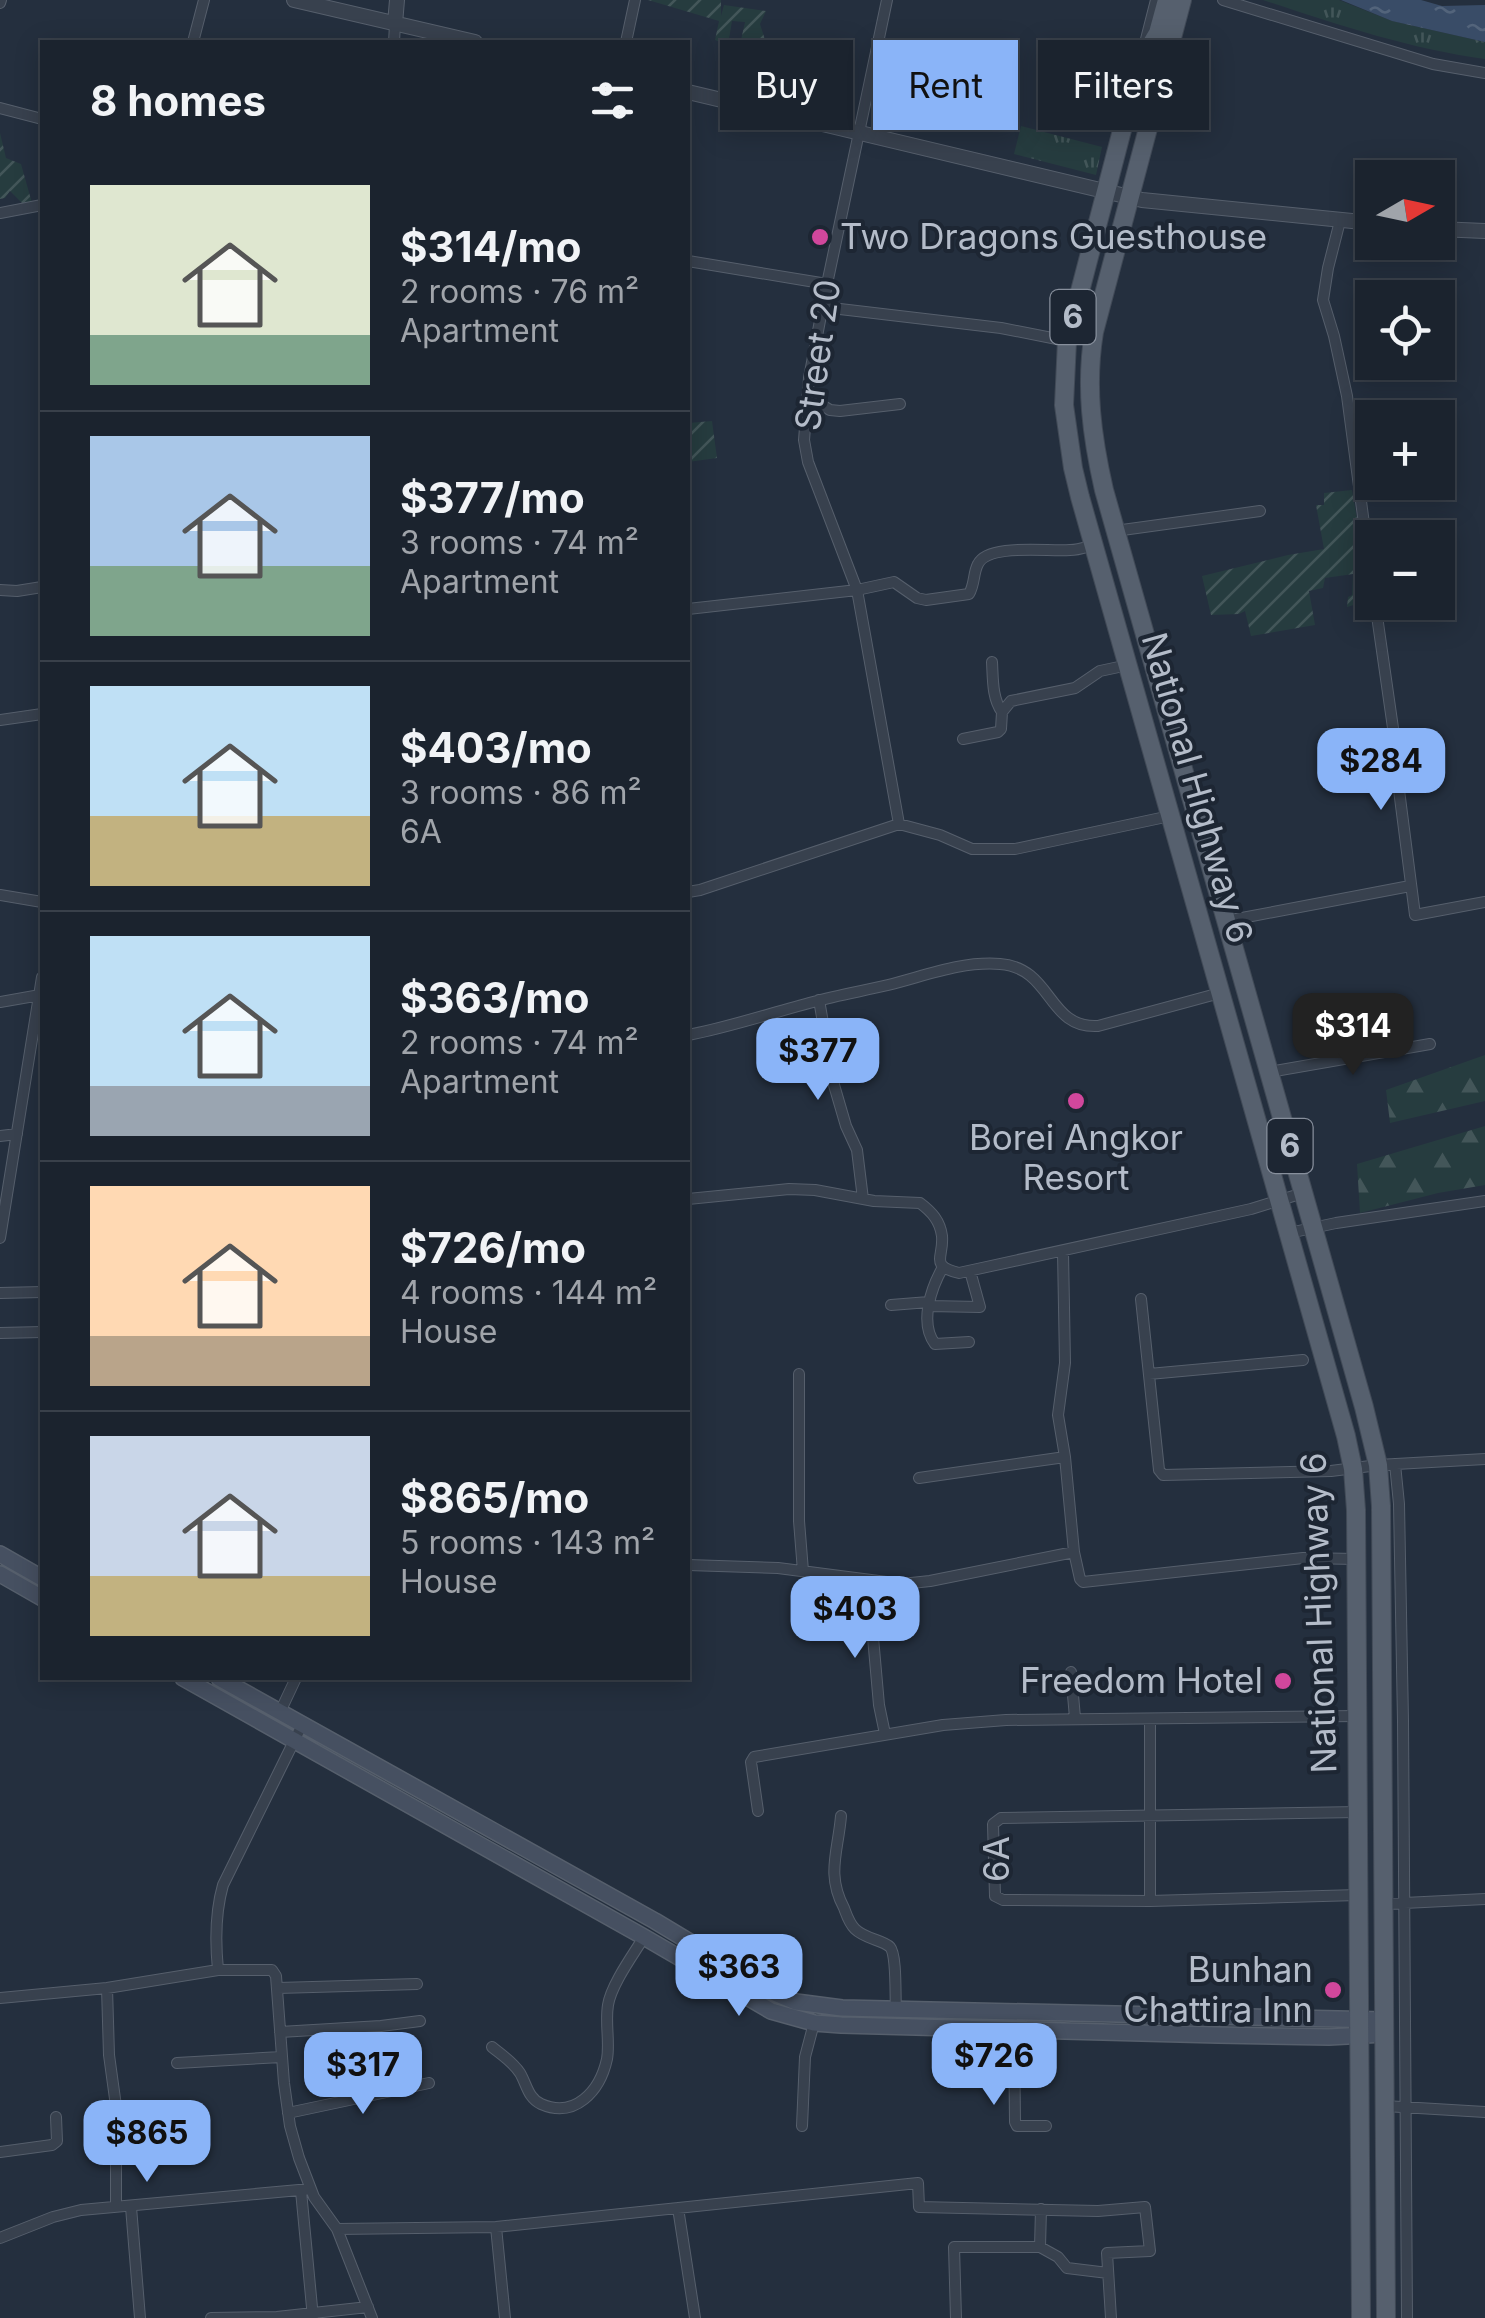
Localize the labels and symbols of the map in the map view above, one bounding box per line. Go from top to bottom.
north arrow [1355,160,1455,260]
place label: Two Dragons Guesthouse [840,215,1267,257]
marker: Two Dragons Guesthouse [809,226,831,248]
street label: Street 20 [786,277,848,433]
road number: 6 [1050,290,1096,344]
street label: National Highway 6 [1134,628,1262,948]
pin: $284 [1322,728,1440,813]
pin: $314 [1294,993,1412,1078]
pin: $377 [759,1018,877,1103]
marker: Borei Angkor Resort [1065,1090,1087,1112]
place label: Borei Angkor Resort [969,1116,1183,1198]
road number: 6 [1268,1119,1312,1173]
street label: National Highway 6 [1291,1452,1345,1774]
pin: $403 [796,1576,914,1661]
place label: Freedom Hotel [1020,1659,1263,1701]
marker: Freedom Hotel [1272,1670,1294,1692]
street label: 6A [975,1836,1017,1882]
pin: $363 [680,1934,798,2019]
place label: Bunhan Chattira Inn [1123,1948,1313,2030]
marker: Bunhan Chattira Inn [1322,1979,1344,2001]
pin: $726 [935,2023,1053,2108]
pin: $317 [304,2032,422,2117]
pin: $865 [88,2100,206,2185]

